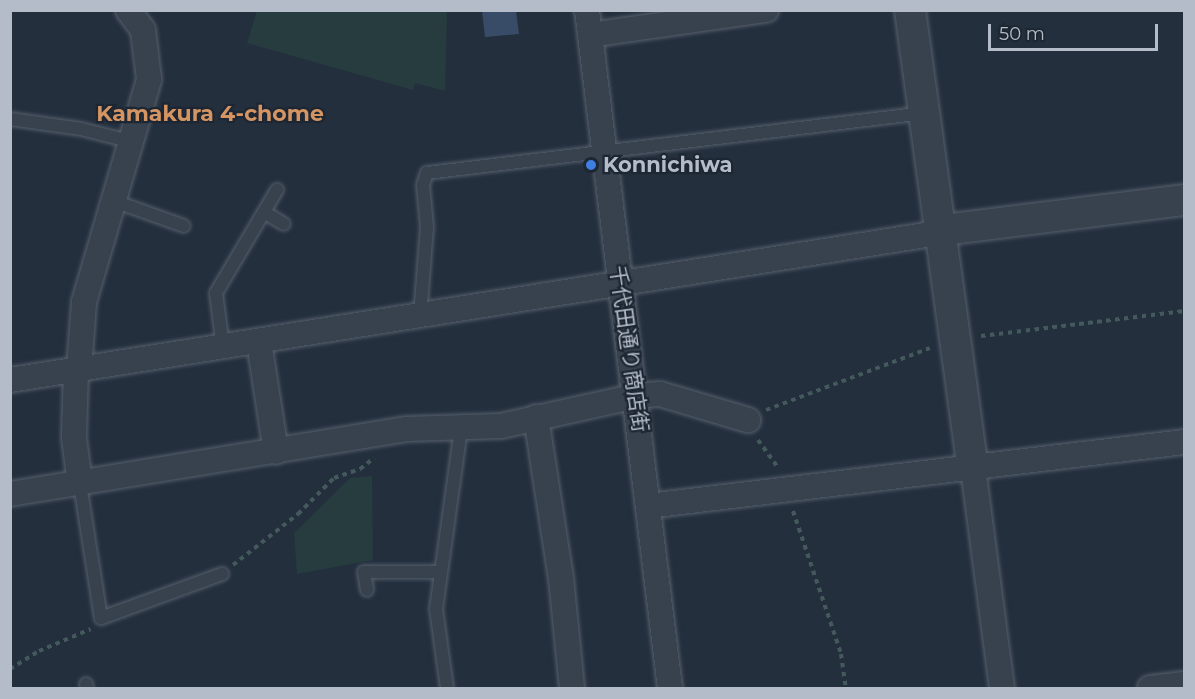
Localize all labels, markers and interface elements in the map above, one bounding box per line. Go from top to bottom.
scale bar [991,12,1160,50]
text: 50 m [999,23,1045,45]
district label: Kamakura 4-chome [96,101,324,127]
place label: Konnichiwa [603,152,733,178]
marker: Konnichiwa [584,158,598,172]
street label: 千代田通り商店街 [605,264,653,434]

